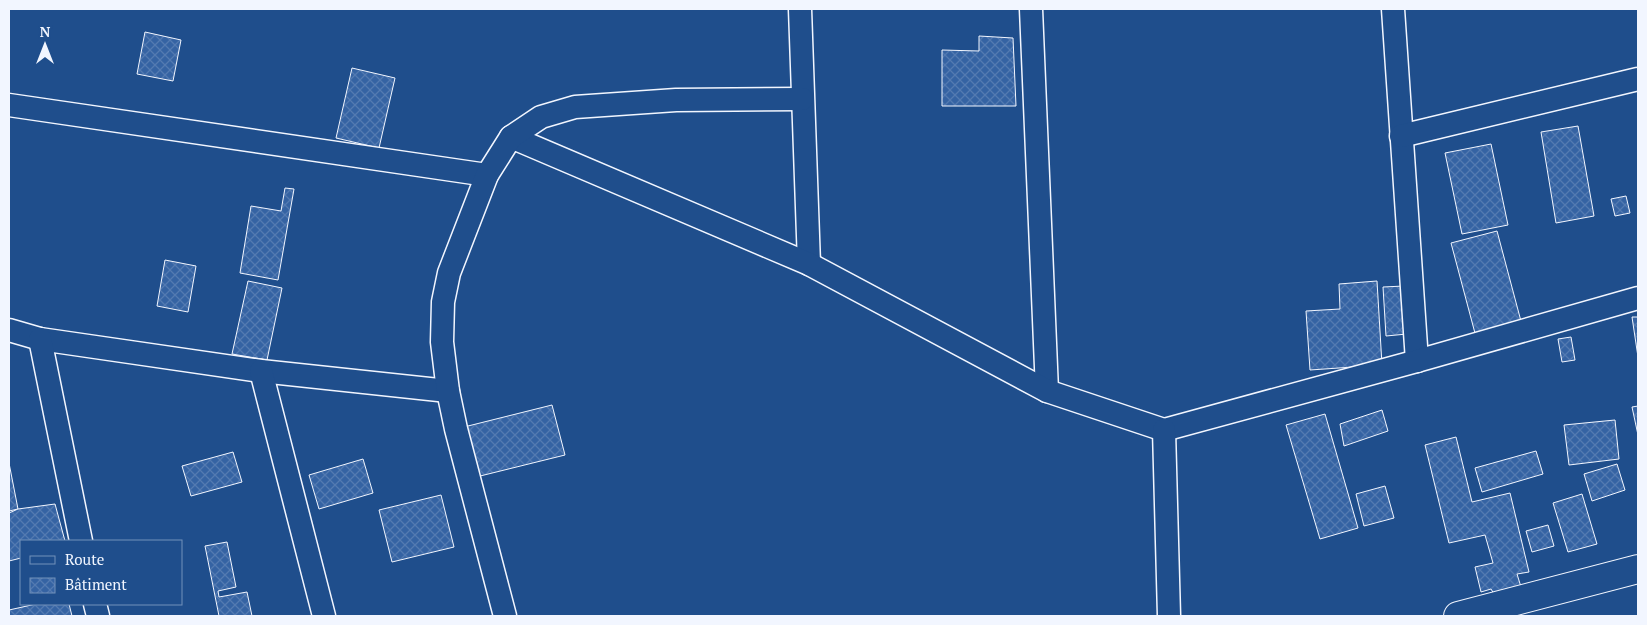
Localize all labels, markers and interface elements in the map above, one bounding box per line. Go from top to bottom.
north arrow [20,20,70,70]
text: N [40,22,51,41]
legend [20,540,182,605]
text: Route [65,549,104,569]
text: Bâtiment [65,574,127,594]

